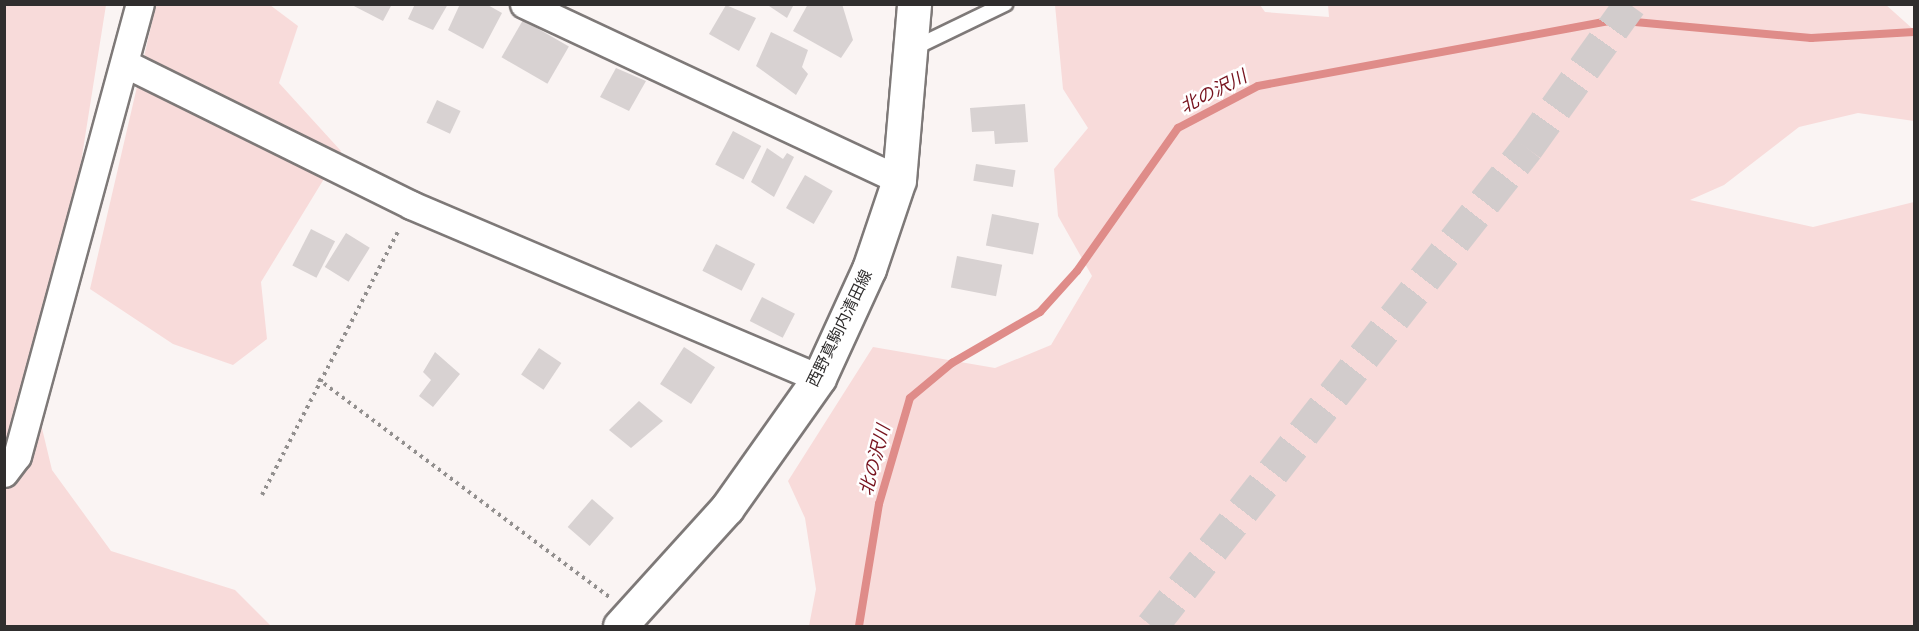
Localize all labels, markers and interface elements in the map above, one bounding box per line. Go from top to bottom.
water label: 北の沢川 [1176,65,1250,117]
street label: 西野真駒内清田線 [802,266,876,390]
water label: 北の沢川 [854,422,894,498]

